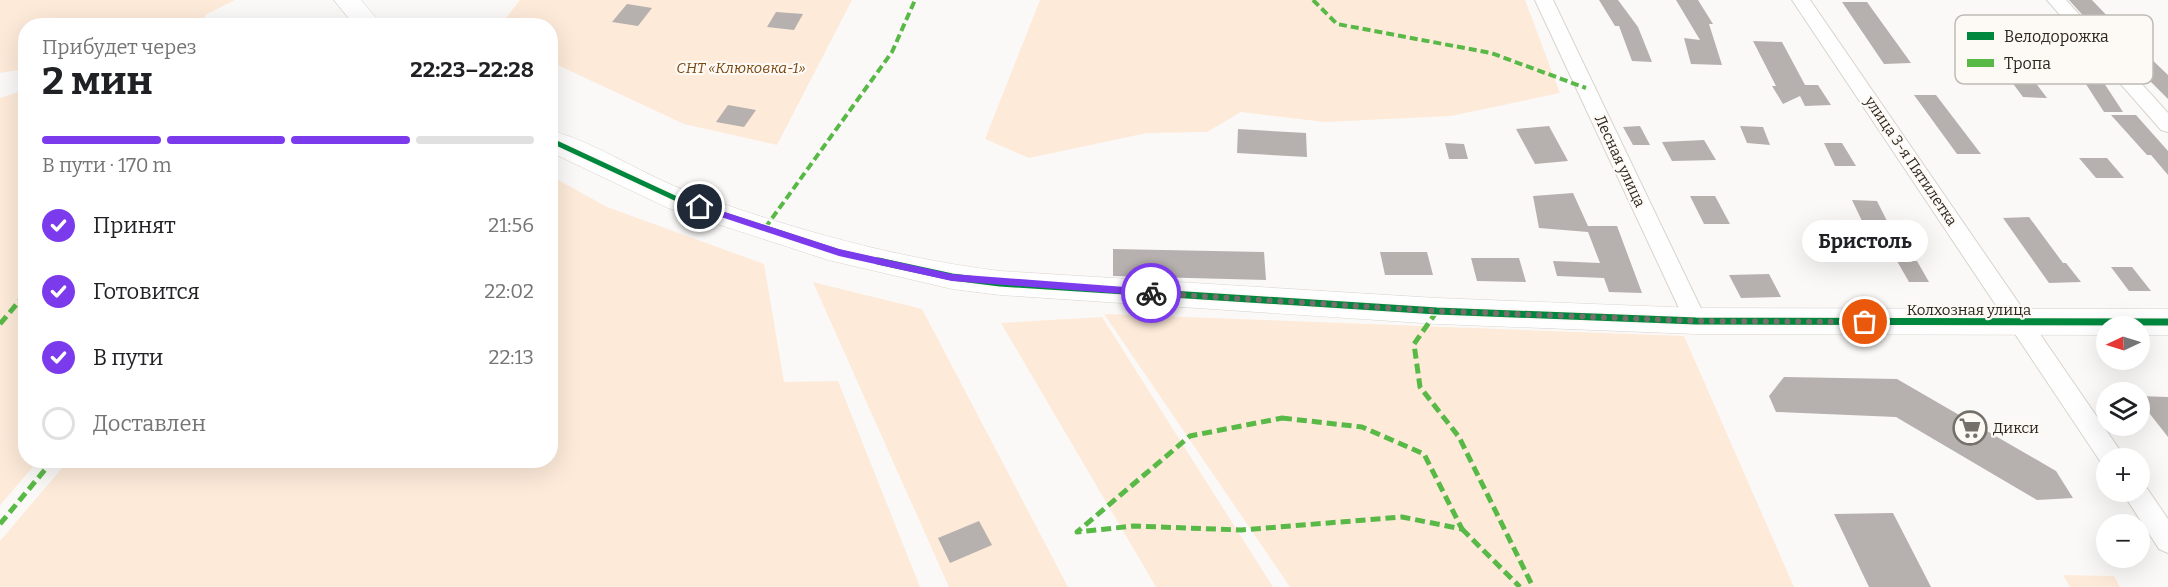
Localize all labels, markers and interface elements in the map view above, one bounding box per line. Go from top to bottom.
legend [1955,15,2153,84]
text: Велодорожка [2004,27,2109,46]
text: Прибудет через [42,35,197,59]
text: Тропа [2004,54,2051,73]
text: 22:23–22:28 [410,56,534,83]
text: 2 мин [42,58,153,104]
park label: СНТ «Клюковка-1» [676,59,806,77]
street label: улица 3-я Пятилетка [1860,92,1961,229]
street label: Лесная улица [1591,112,1649,210]
text: В пути · 170 m [42,153,172,177]
pin [674,181,725,232]
icon: home [683,190,716,223]
icon: check [42,209,75,242]
text: Принят [93,212,176,239]
text: 21:56 [488,213,534,237]
callout: Бристоль [1802,220,1928,262]
text: Бристоль [1818,229,1912,253]
courier [1121,263,1181,323]
icon: check [42,275,75,308]
icon: bike [1135,277,1168,310]
text: Готовится [93,278,200,305]
text: 22:02 [484,279,534,303]
pin [1839,296,1890,347]
street label: Колхозная улица [1907,301,2031,319]
icon: bag [1848,305,1881,338]
north arrow [2096,316,2150,370]
map controls [2096,316,2150,568]
icon: check [42,341,75,374]
text: В пути [93,344,163,371]
text: 22:13 [489,345,534,369]
button: layers [2096,382,2150,436]
text: Доставлен [93,410,206,437]
supermarket icon: Дикси [1952,410,1988,446]
place label: Дикси [1993,419,2039,437]
button: + [2096,448,2150,502]
button: − [2096,514,2150,568]

